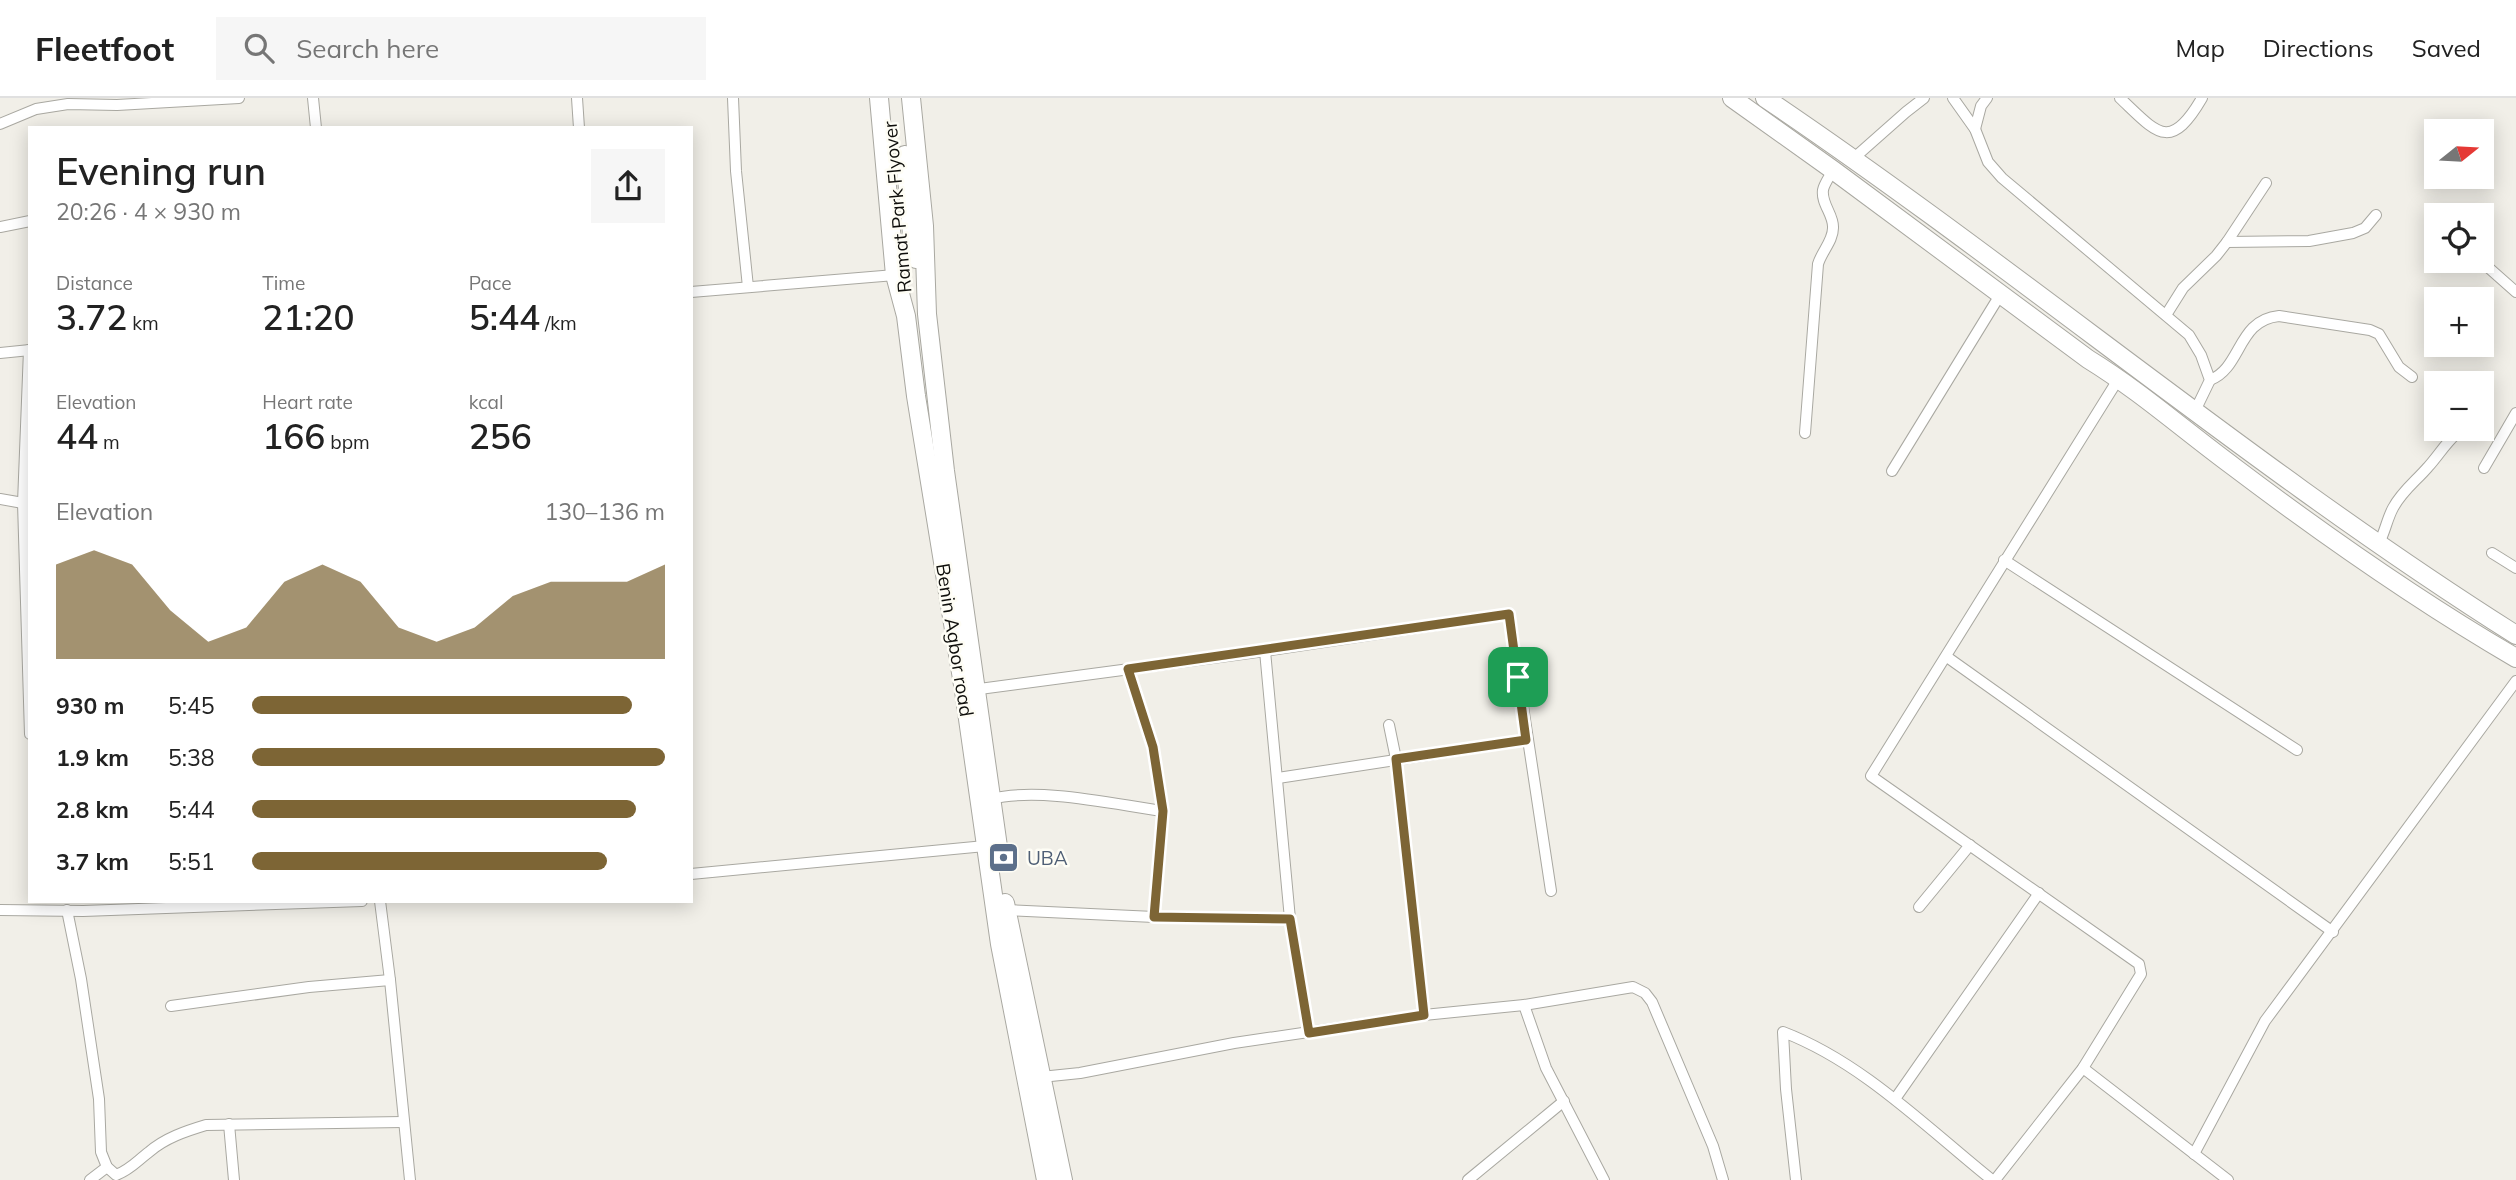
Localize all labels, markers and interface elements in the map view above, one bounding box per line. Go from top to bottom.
search box [216,17,706,80]
text: Fleetfoot [35,28,174,69]
icon: search [240,29,278,67]
text: Search here [296,32,439,65]
text: Map [2175,33,2225,63]
text: Directions [2263,33,2374,63]
text: Saved [2412,33,2481,63]
north arrow [2424,119,2494,189]
map controls [2424,119,2494,441]
street label: Ramat Park Flyover [878,120,916,294]
text: Evening run [56,147,266,195]
button: share [591,149,665,223]
text: 20:26 · 4 × 930 m [56,197,241,226]
button: locate [2424,203,2494,273]
text: Distance [56,271,133,295]
text: Time [262,271,305,295]
text: Pace [469,271,512,295]
button: + [2424,287,2494,357]
text: 3.72 [56,295,127,339]
text: 21:20 [262,295,355,339]
text: 5:44 [469,295,540,339]
text: km [127,311,159,335]
text: /km [540,311,577,335]
button: − [2424,371,2494,441]
text: Elevation [56,390,136,414]
text: Heart rate [262,390,353,414]
text: kcal [469,390,503,414]
text: 44 [56,414,98,458]
text: 166 [262,414,325,458]
text: 256 [469,414,532,458]
text: m [98,430,120,454]
text: bpm [325,430,370,454]
text: Elevation [56,497,153,526]
text: 130–136 m [544,497,665,526]
street label: Benin Agbor road [931,562,979,718]
pin [1488,647,1548,707]
icon: arrive [1499,658,1537,696]
text: 930 m [56,691,124,720]
text: 5:45 [168,691,215,720]
text: 1.9 km [56,743,129,772]
text: 5:38 [168,743,215,772]
text: 2.8 km [56,795,129,824]
text: 5:44 [168,795,215,824]
bank icon: UBA [987,841,1021,875]
place label: UBA [1027,846,1068,870]
text: 3.7 km [56,847,129,876]
text: 5:51 [168,847,215,876]

